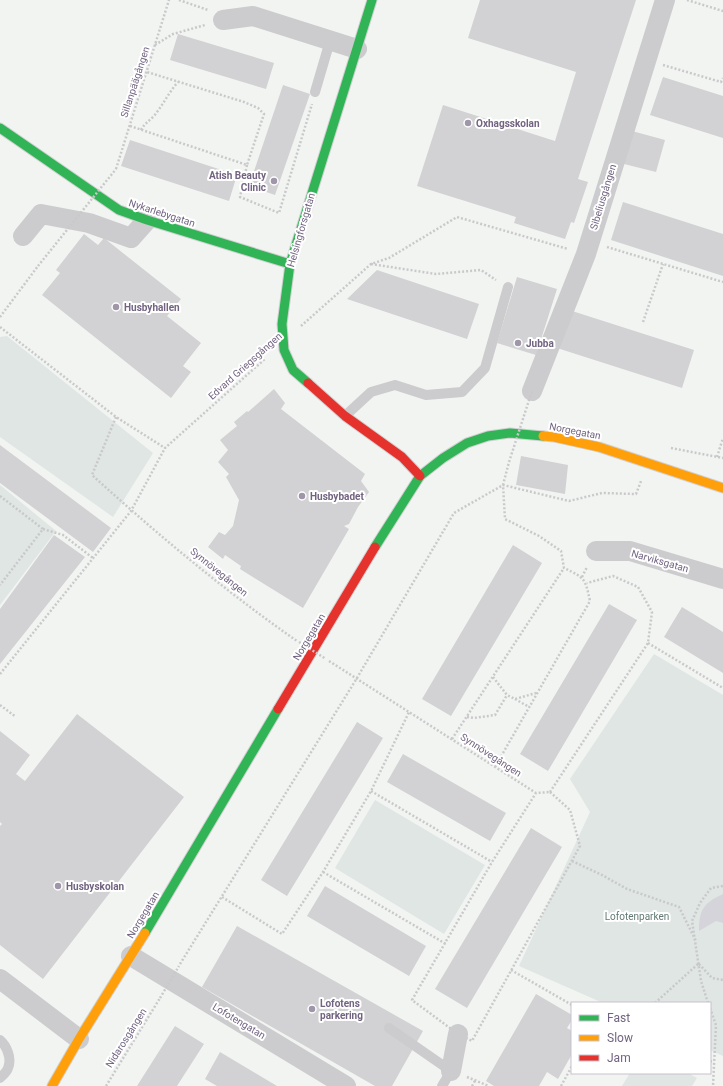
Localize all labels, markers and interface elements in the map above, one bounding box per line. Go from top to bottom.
street label: Sillanpäägången [118,45,152,119]
marker: Oxhagsskolan [463,118,473,128]
place label: Oxhagsskolan [476,118,540,129]
street label: Sibeliusgången [588,163,618,231]
place label: Atish Beauty Clinic [209,170,267,193]
marker: Atish Beauty Clinic [269,176,279,186]
street label: Helsingforsgatan [285,192,317,268]
street label: Nykarlebygatan [127,197,197,229]
marker: Husbyhallen [111,302,121,312]
place label: Husbyhallen [124,302,180,313]
street label: Edvard Griegsgången [206,330,284,402]
marker: Jubba [513,338,523,348]
place label: Jubba [526,338,554,349]
street label: Norgegatan [548,421,602,441]
marker: Husbybadet [297,491,307,501]
place label: Husbybadet [310,491,364,502]
street label: Synnövegången [188,546,250,598]
street label: Narviksgatan [630,548,690,574]
street label: Norgegatan [291,612,327,662]
street label: Synnövegången [458,731,524,779]
marker: Husbyskolan [53,881,63,891]
place label: Husbyskolan [66,881,125,892]
street label: Norgegatan [125,890,161,940]
park label: Lofotenparken [605,911,669,922]
place label: Lofotens parkering [320,998,363,1021]
street label: Lofotengatan [211,1001,267,1041]
legend [571,1002,711,1074]
marker: Lofotens parkering [307,1004,317,1014]
street label: Nidarosgången [103,1006,149,1070]
text: Fast [607,1011,630,1025]
text: Slow [607,1031,633,1045]
text: Jam [607,1051,631,1065]

